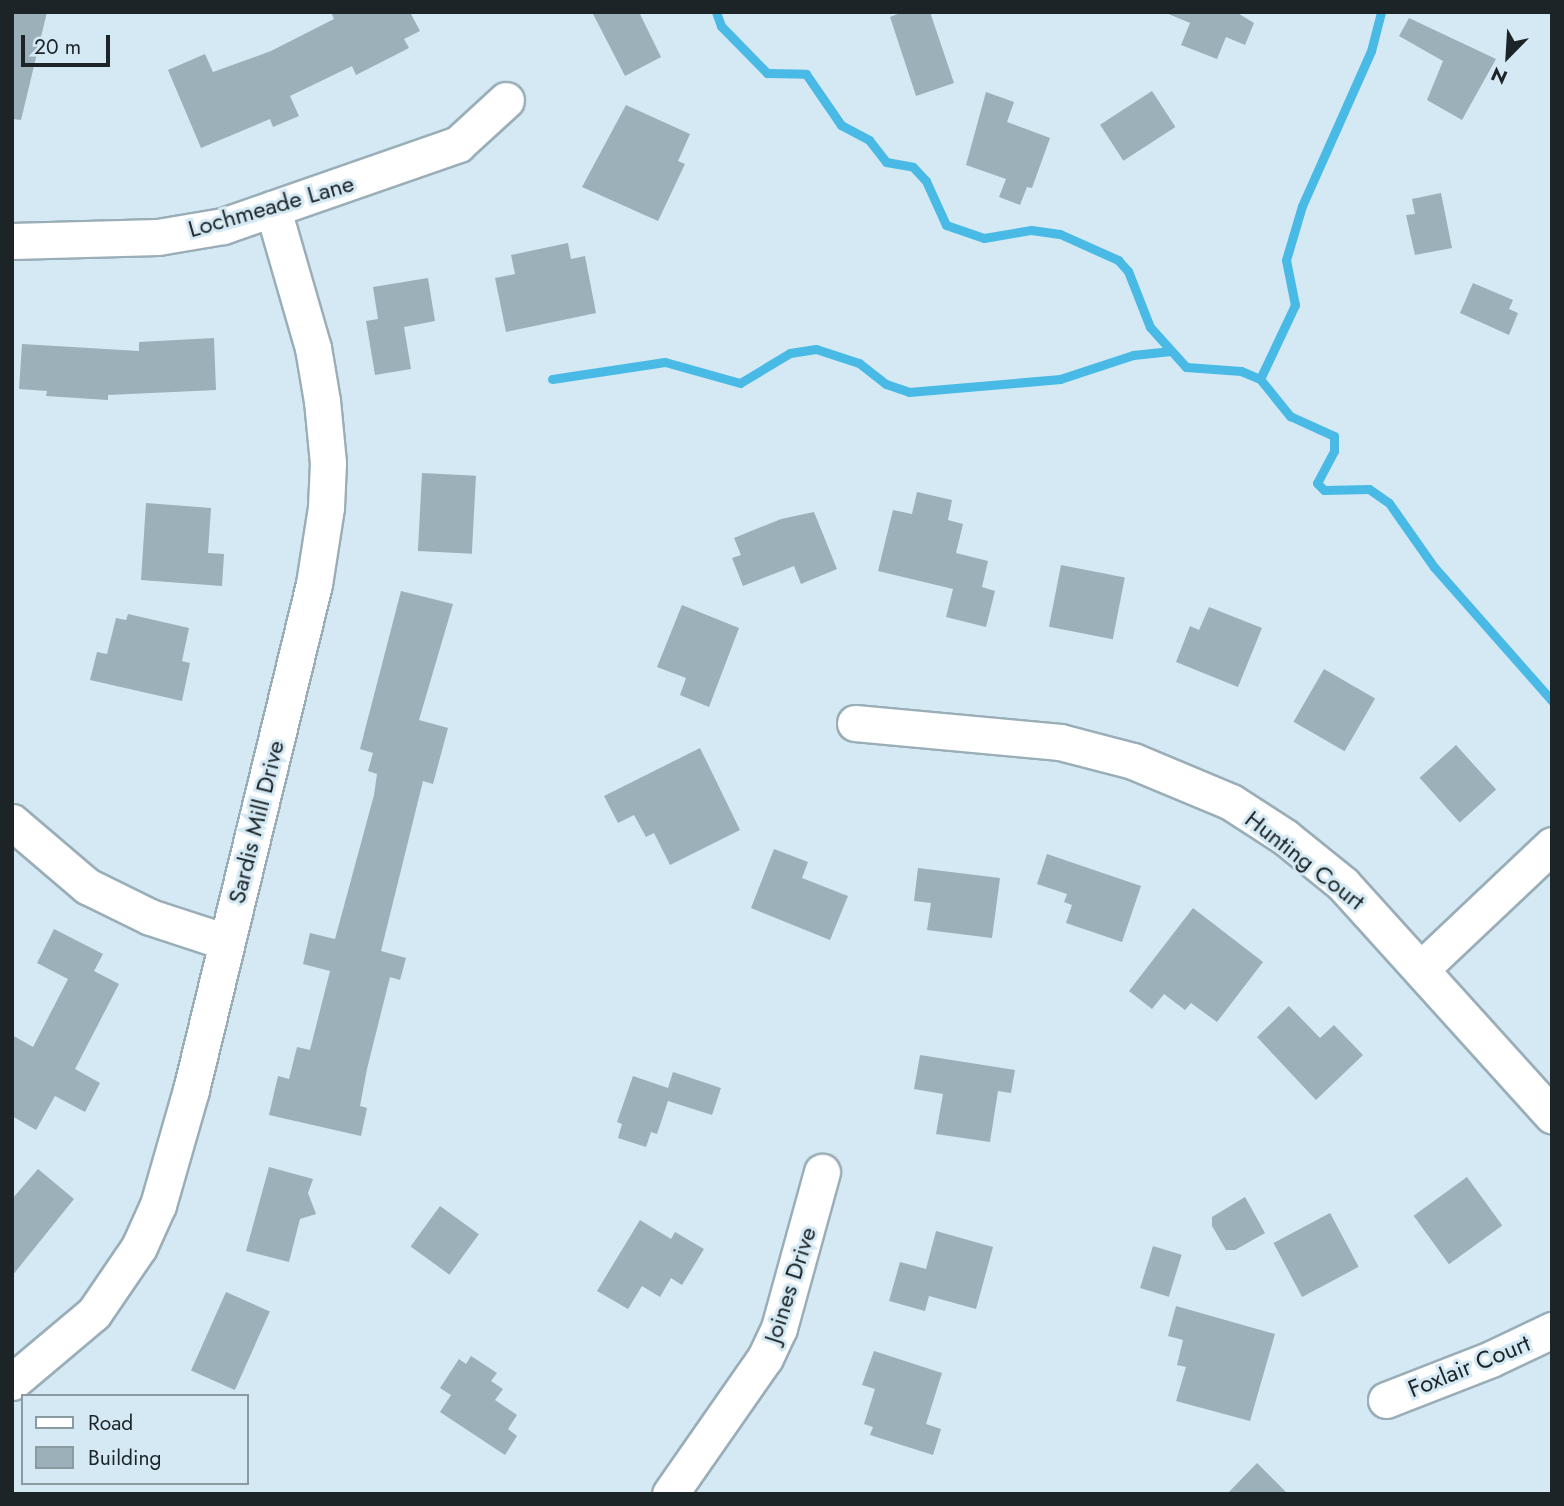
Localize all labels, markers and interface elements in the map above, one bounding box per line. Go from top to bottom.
scale bar [24,21,114,65]
north arrow [1473,21,1543,91]
text: 20 m [34,32,81,62]
text: N [1487,60,1512,91]
street label: Lochmeade Lane [185,169,357,243]
street label: Sardis Mill Drive [222,738,290,906]
street label: Hunting Court [1239,804,1371,916]
street label: Joines Drive [758,1223,822,1347]
street label: Foxlair Court [1404,1328,1534,1404]
legend [21,1394,248,1485]
text: Road [88,1408,133,1438]
text: Building [88,1443,161,1473]

